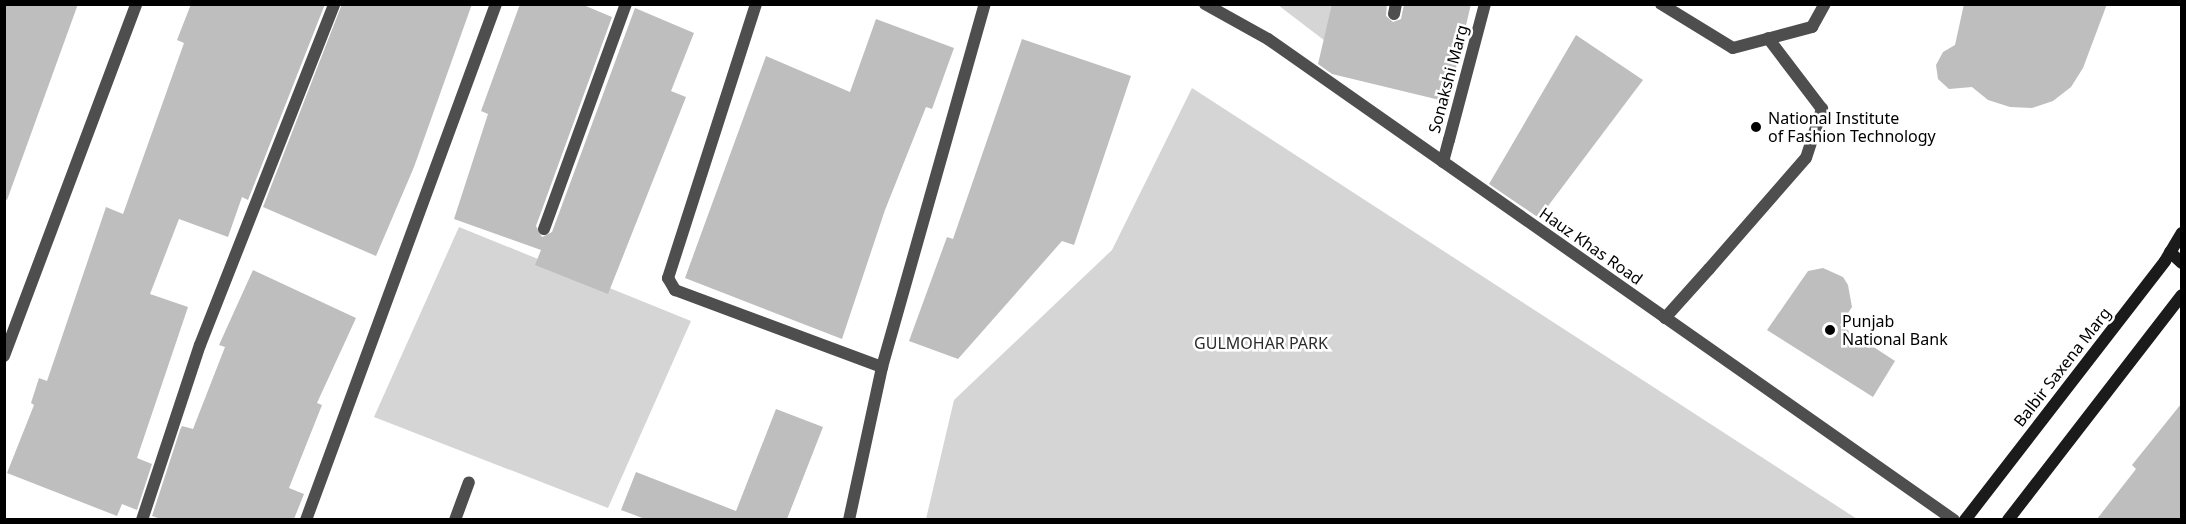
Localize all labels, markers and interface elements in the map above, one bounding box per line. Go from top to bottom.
street label: Sonakshi Marg [1424,23,1472,135]
place label: National Institute of Fashion Technology [1768,108,1936,146]
marker: National Institute of Fashion Technology [1749,120,1763,134]
street label: Hauz Khas Road [1536,203,1646,289]
street label: Balbir Saxena Marg [2010,304,2114,430]
place label: Punjab National Bank [1842,311,1948,349]
marker: Punjab National Bank [1823,323,1837,337]
park label: GULMOHAR PARK [1194,333,1328,353]

